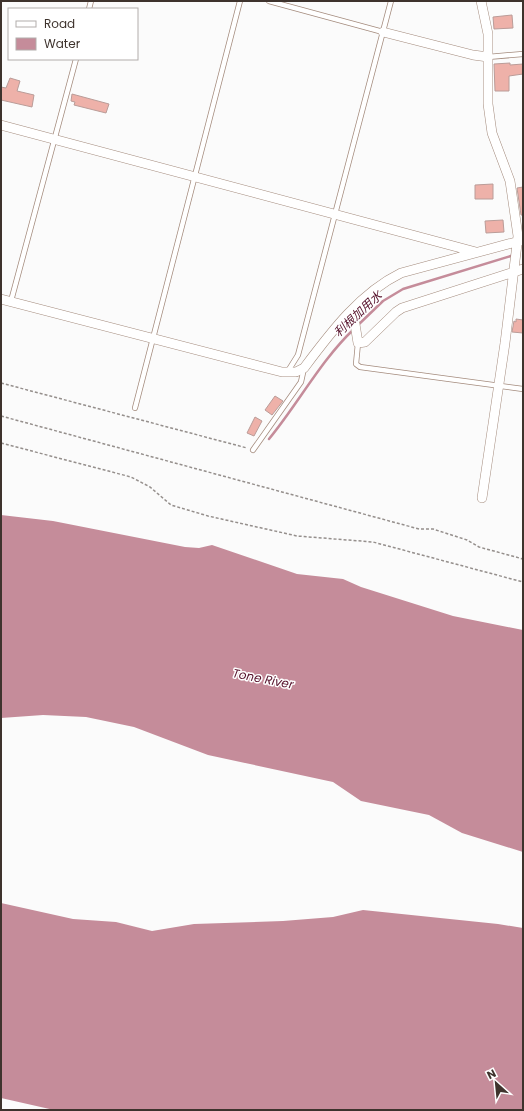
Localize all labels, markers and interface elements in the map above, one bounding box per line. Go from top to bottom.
legend [8,8,138,60]
text: Road [44,15,75,32]
text: Water [44,35,81,52]
water label: 利根加用水 [330,286,387,340]
water label: Tone River [231,664,296,693]
north arrow [476,1063,516,1103]
text: N [484,1065,499,1083]

